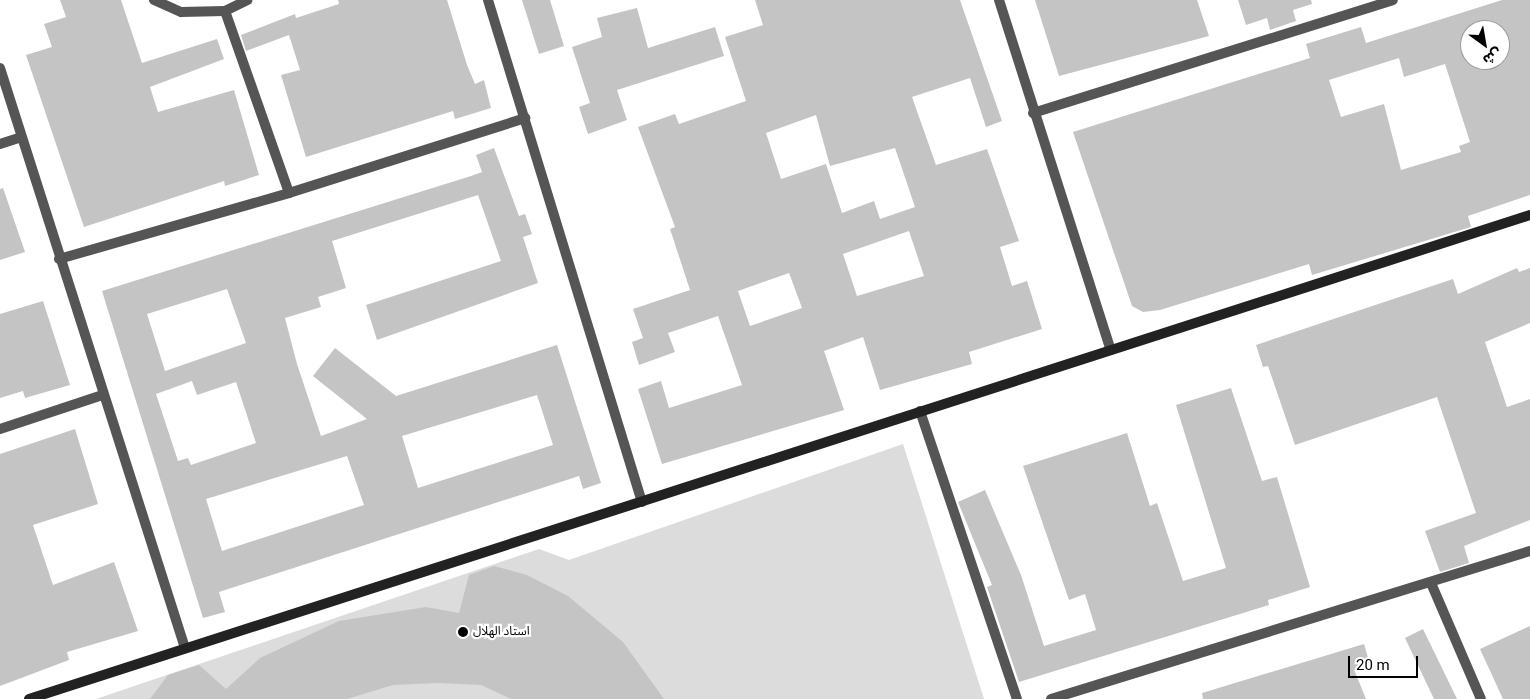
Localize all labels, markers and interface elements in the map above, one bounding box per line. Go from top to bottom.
north arrow [1460,20,1510,70]
text: ش [1480,45,1505,69]
place label: استاد الهلال [473,625,530,639]
marker: استاد الهلال [457,626,469,638]
scale bar [1350,646,1420,678]
text: 20 m [1356,656,1390,674]

